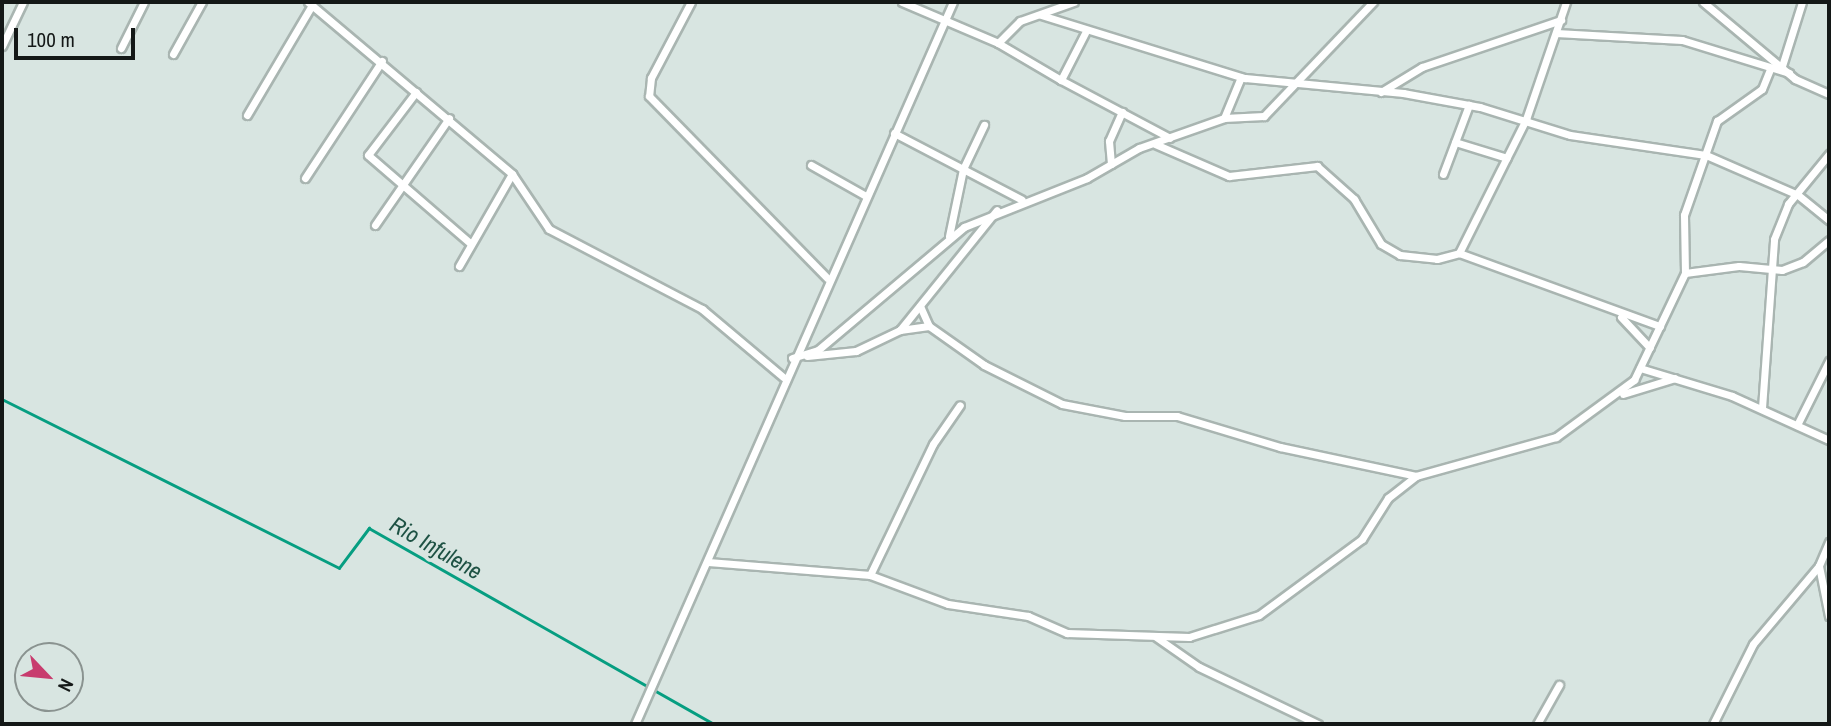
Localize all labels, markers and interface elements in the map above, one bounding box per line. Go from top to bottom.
scale bar [18,14,138,58]
text: 100 m [27,25,75,54]
water label: Rio Infulene [385,511,487,585]
north arrow [14,642,84,712]
text: N [52,675,80,696]

